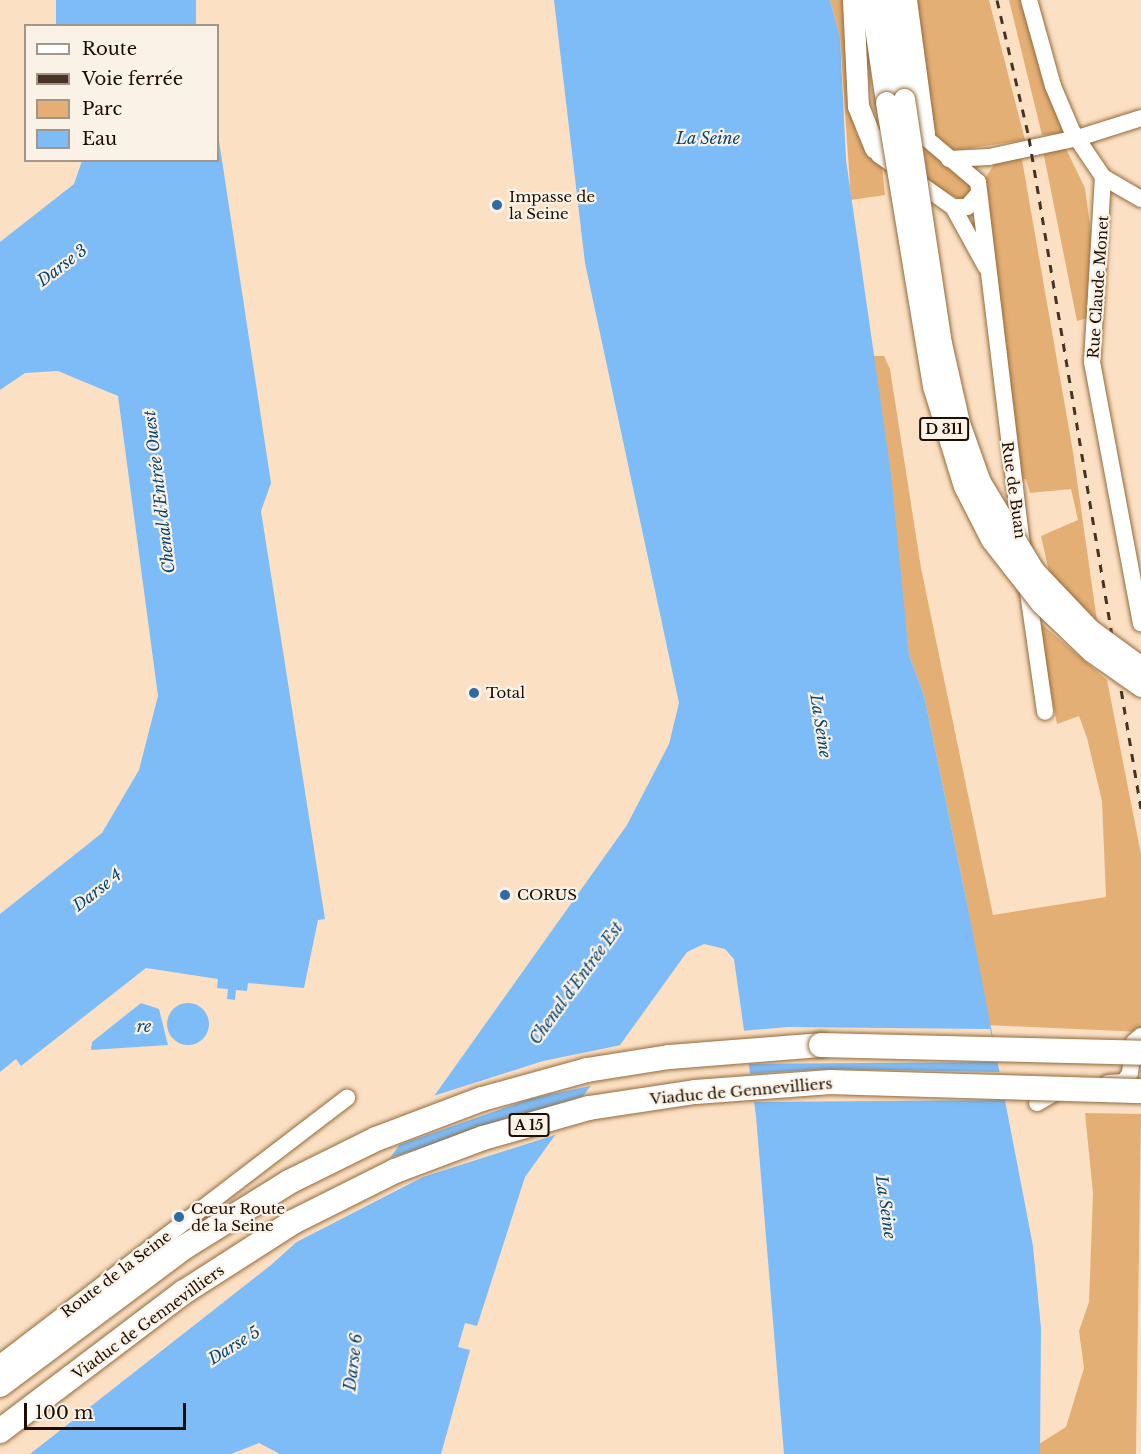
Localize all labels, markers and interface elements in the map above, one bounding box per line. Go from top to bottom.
legend [24,24,219,162]
text: Route [82,38,137,60]
text: Voie ferrée [82,68,183,90]
text: Parc [82,98,122,120]
text: Eau [82,128,117,150]
water label: La Seine [676,128,740,148]
place label: Impasse de la Seine [509,187,595,222]
marker: Impasse de la Seine [490,198,504,212]
street label: Rue Claude Monet [1084,215,1112,359]
water label: Darse 3 [33,240,91,290]
water label: Chenal d'Entrée Ouest [139,409,179,575]
road number: D 311 [918,418,970,440]
street label: Rue de Buan [998,440,1030,540]
place label: Total [486,684,525,702]
marker: Total [467,686,481,700]
water label: La Seine [806,693,836,759]
water label: Darse 4 [69,865,125,915]
place label: CORUS [517,886,577,904]
marker: CORUS [498,888,512,902]
water label: Chenal d'Entrée Est [525,918,627,1048]
water label: re [137,1016,151,1036]
street label: Viaduc de Gennevilliers [649,1074,833,1108]
road number: A 15 [508,1114,550,1136]
water label: La Seine [872,1174,900,1240]
place label: Cœur Route de la Seine [191,1199,286,1234]
marker: Cœur Route de la Seine [172,1210,186,1224]
street label: Route de la Seine [58,1227,174,1321]
street label: Viaduc de Gennevilliers [69,1261,227,1383]
water label: Darse 5 [205,1322,263,1368]
water label: Darse 6 [340,1332,366,1392]
scale bar [27,1391,189,1429]
text: 100 m [35,1402,93,1424]

